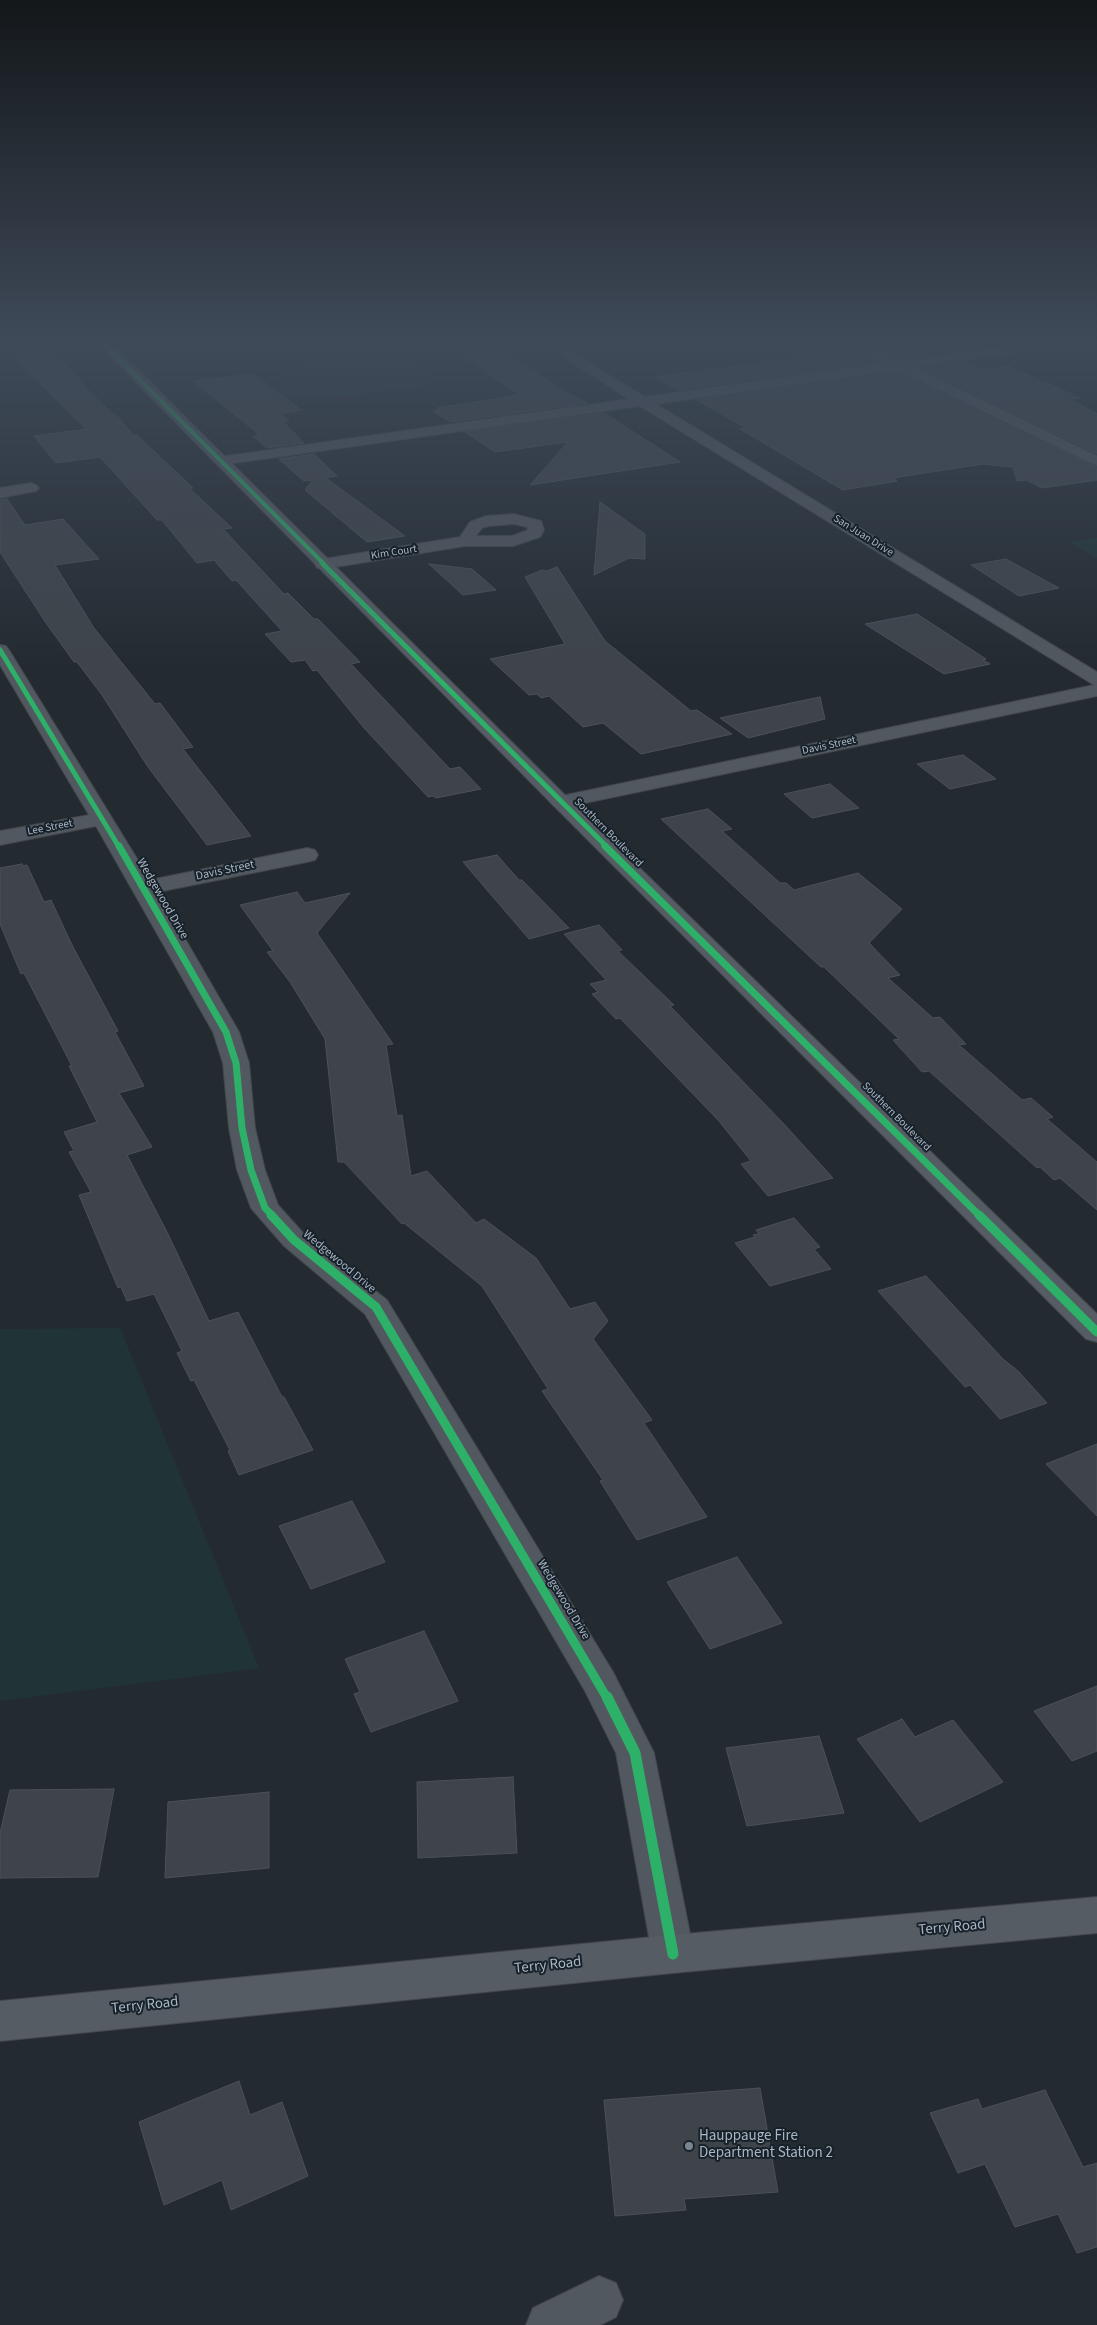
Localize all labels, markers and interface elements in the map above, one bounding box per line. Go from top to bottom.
street label: San Juan Drive [830,512,896,560]
street label: Kim Court [370,543,418,563]
street label: Davis Street [801,734,857,758]
street label: Southern Boulevard [571,796,645,870]
street label: Lee Street [26,817,74,839]
street label: Wedgewood Drive [133,856,191,942]
street label: Davis Street [194,858,256,884]
street label: Southern Boulevard [859,1080,933,1154]
street label: Wedgewood Drive [300,1227,378,1297]
street label: Wedgewood Drive [533,1557,593,1643]
street label: Terry Road [918,1916,986,1940]
street label: Terry Road [514,1954,582,1978]
street label: Terry Road [111,1994,179,2018]
place label: Hauppauge Fire Department Station 2 [699,2128,833,2163]
marker: Hauppauge Fire Department Station 2 [683,2140,695,2152]

